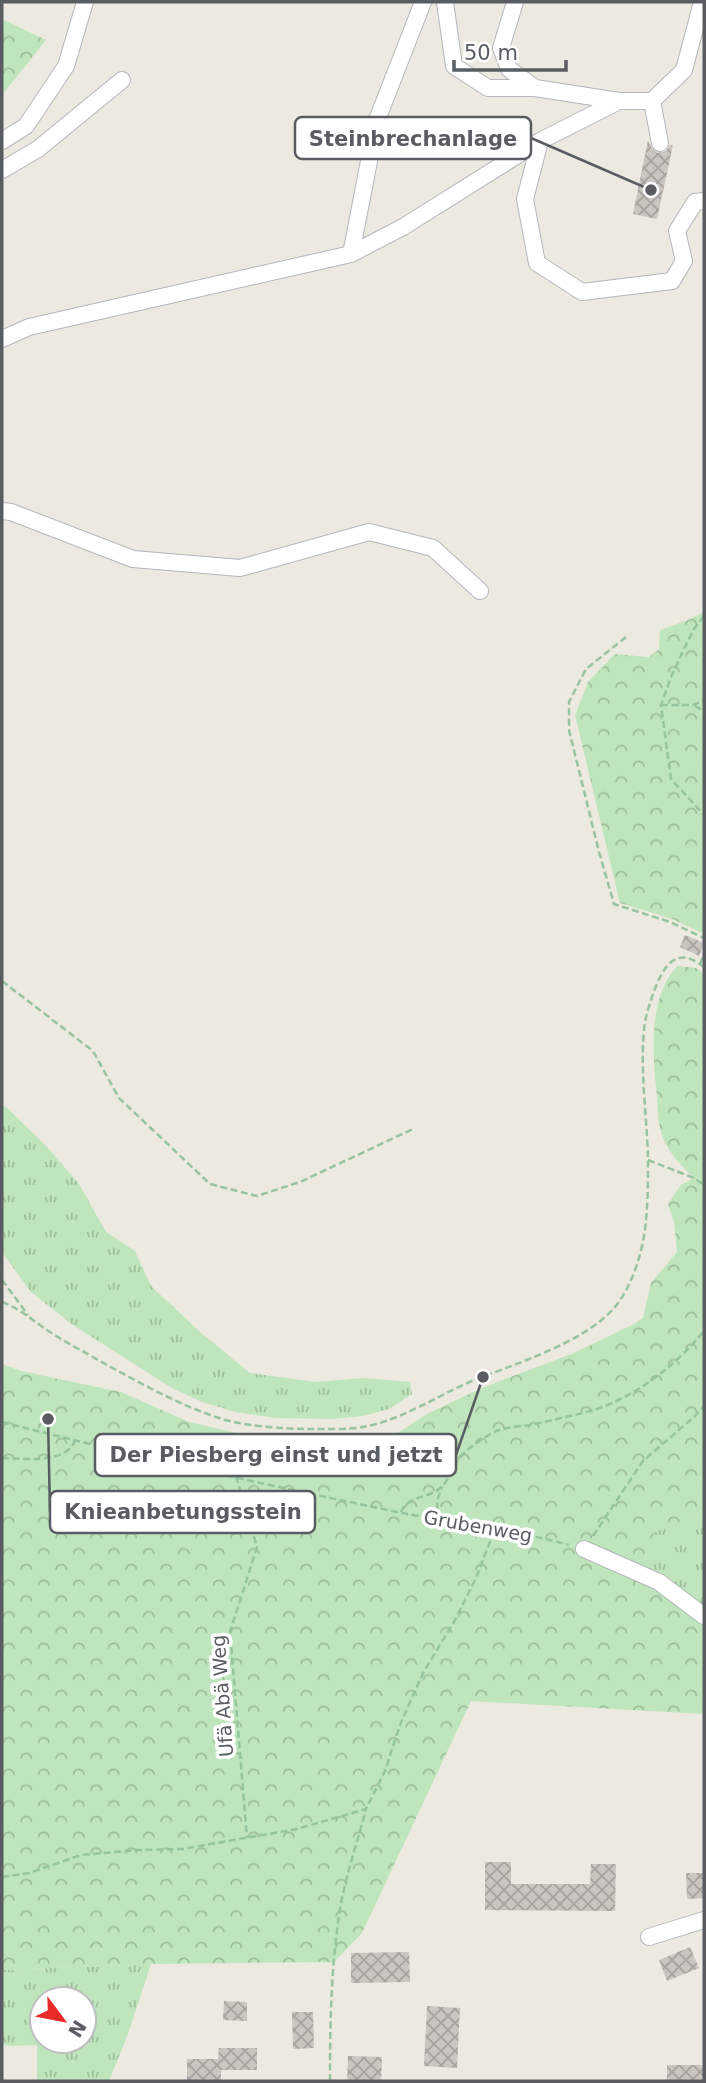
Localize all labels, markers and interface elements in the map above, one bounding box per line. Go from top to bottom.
scale bar [454,28,566,72]
text: 50 m [464,41,518,65]
callout: Steinbrechanlage [295,117,531,159]
text: Steinbrechanlage [309,127,517,151]
callout: Der Piesberg einst und jetzt [95,1434,456,1476]
text: Der Piesberg einst und jetzt [110,1443,442,1467]
callout: Knieanbetungsstein [50,1491,315,1533]
text: Knieanbetungsstein [64,1500,302,1524]
street label: Grubenweg [422,1506,534,1546]
street label: Ufä Abä Weg [207,1634,237,1758]
north arrow [28,1985,98,2055]
text: N [64,2016,91,2042]

